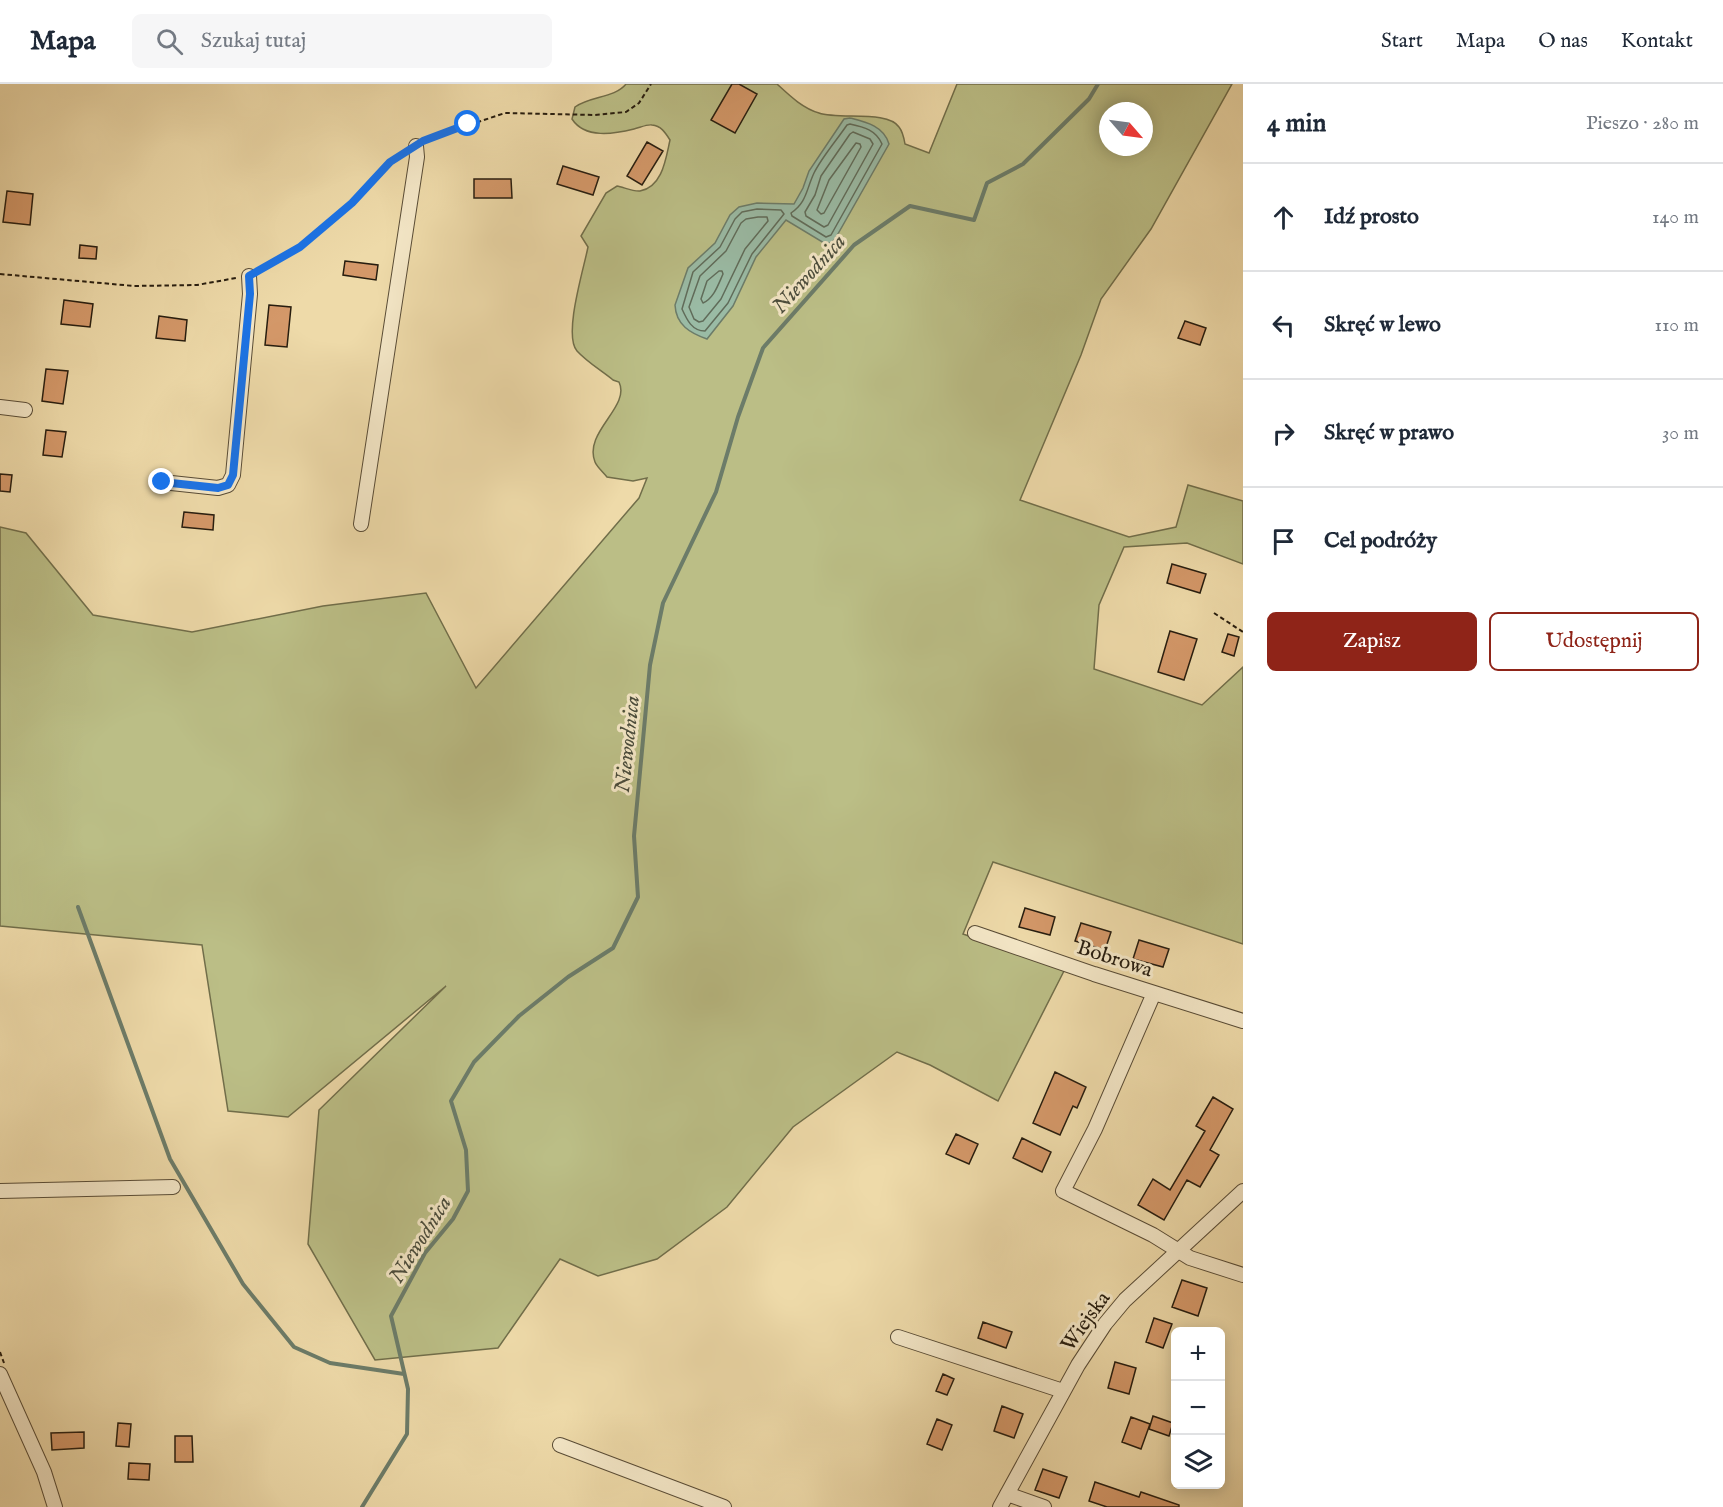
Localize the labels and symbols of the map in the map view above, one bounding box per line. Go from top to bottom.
north arrow [1099,102,1153,156]
route start [454,110,480,136]
water label: Niewodnica [766,228,853,320]
route end [148,468,174,494]
water label: Niewodnica [609,694,647,794]
street label: Bobrowa [1073,935,1157,985]
water label: Niewodnica [383,1191,459,1289]
street label: Wiejska [1055,1286,1118,1357]

